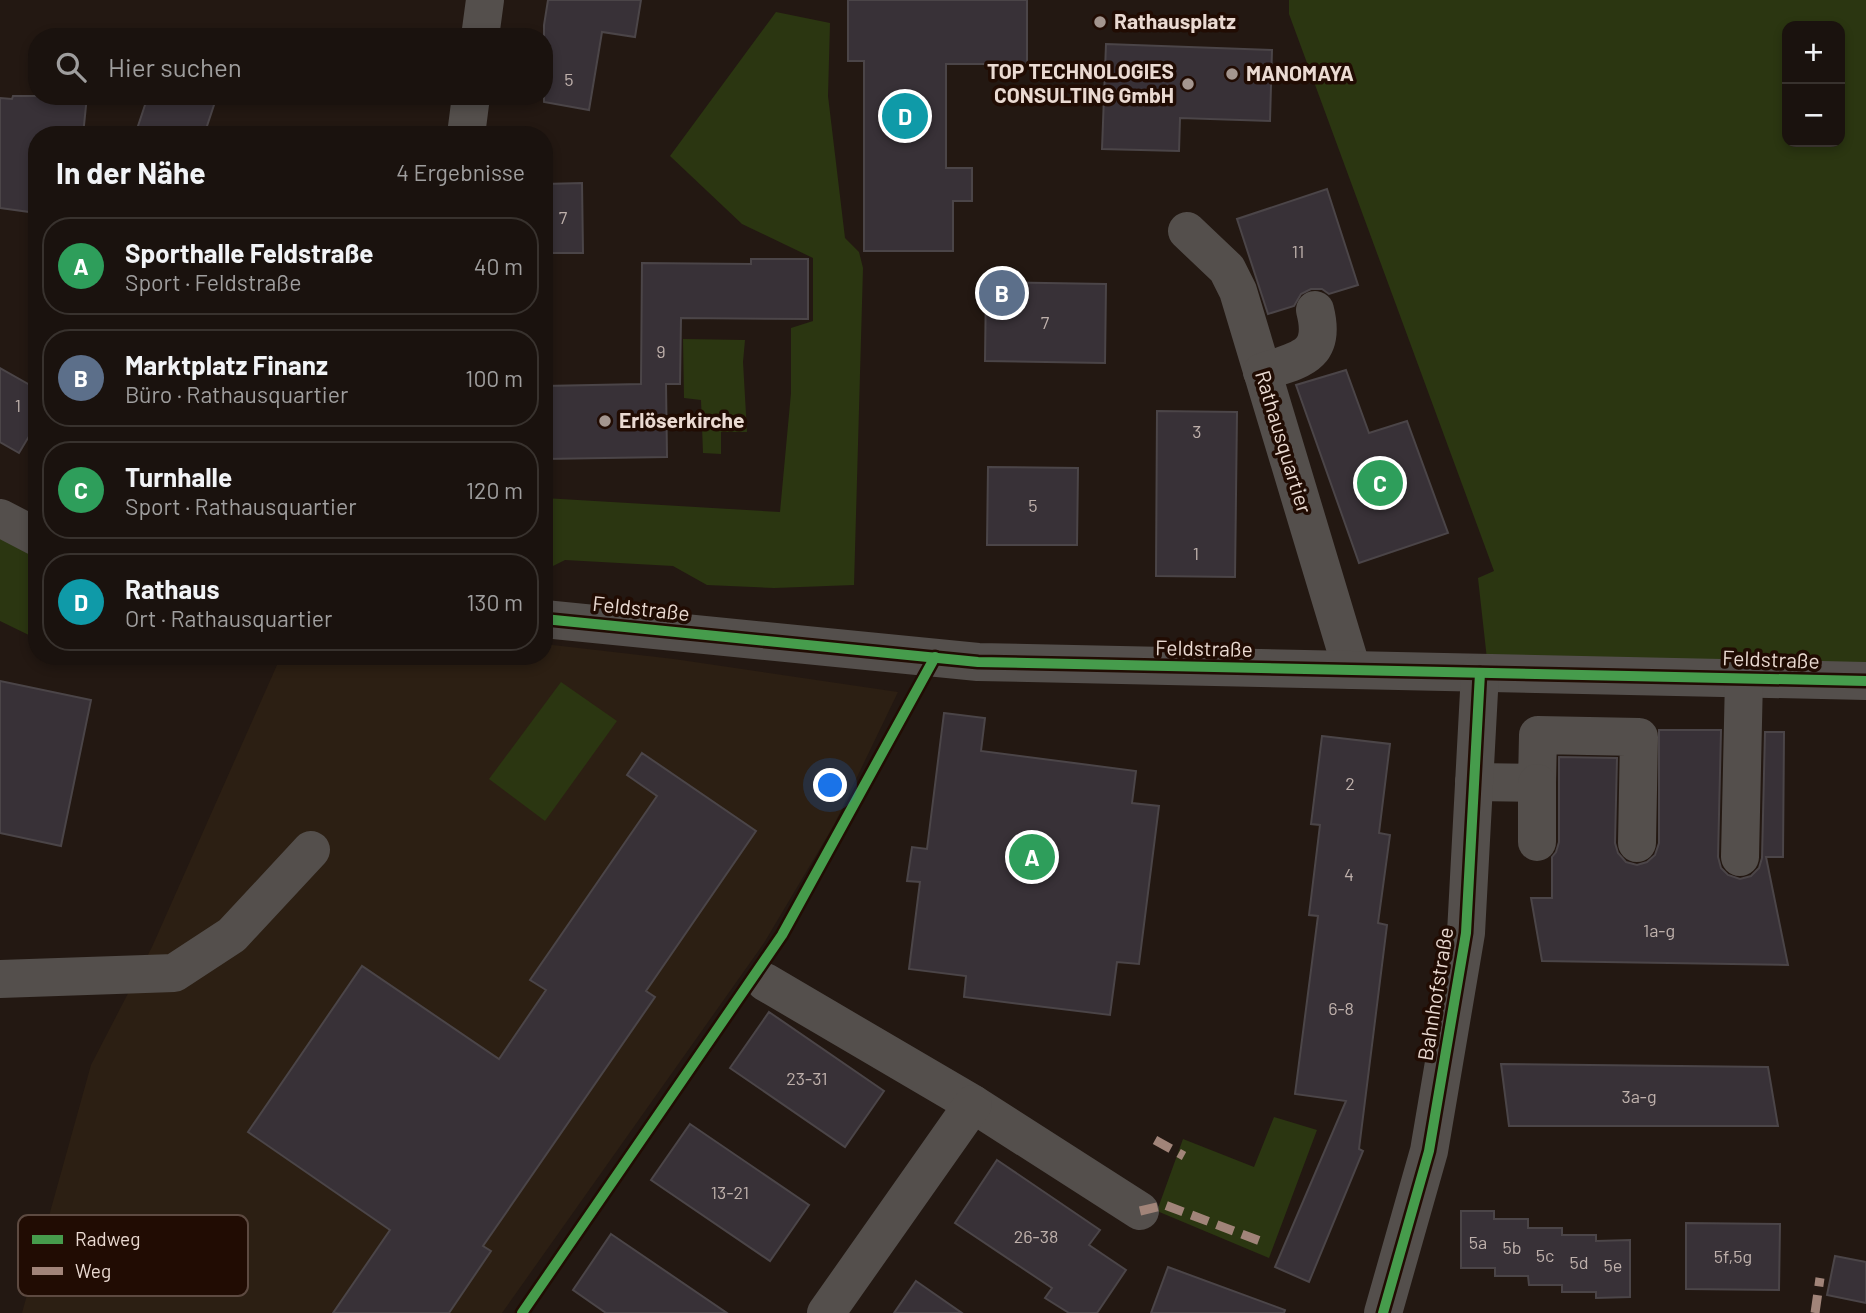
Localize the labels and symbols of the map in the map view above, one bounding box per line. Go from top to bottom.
place label: Rathausplatz [1114,8,1236,33]
marker: Rathausplatz [1092,14,1108,30]
place label: TOP TECHNOLOGIES CONSULTING GmbH [987,58,1174,107]
place label: MANOMAYA [1246,60,1354,85]
marker: MANOMAYA [1224,66,1240,82]
house number: 5 [564,68,574,90]
marker: TOP TECHNOLOGIES CONSULTING GmbH [1180,76,1196,92]
pin: D [882,90,928,142]
house number: 7 [559,206,568,228]
house number: 11 [1292,240,1304,262]
pin: B [979,267,1025,319]
house number: 7 [1041,311,1050,333]
house number: 9 [656,340,666,362]
street label: Rathausquartier [1251,367,1318,516]
house number: 1 [15,394,21,416]
place label: Erlöserkirche [619,407,745,432]
marker: Erlöserkirche [597,413,613,429]
house number: 3 [1192,420,1202,442]
pin: C [1357,457,1403,509]
house number: 5 [1028,494,1038,516]
house number: 1 [1193,542,1199,564]
street label: Feldstraße [591,590,691,625]
street label: Feldstraße [1155,634,1253,661]
street label: Feldstraße [1722,644,1820,673]
your location [813,768,847,802]
house number: 2 [1345,772,1355,794]
pin: A [1009,831,1055,883]
house number: 4 [1344,863,1354,885]
house number: 1a-g [1643,919,1675,941]
street label: Bahnhofstraße [1412,925,1457,1062]
house number: 6-8 [1328,997,1354,1019]
house number: 23-31 [786,1067,828,1089]
house number: 3a-g [1621,1085,1657,1107]
house number: 13-21 [711,1181,749,1203]
legend [18,1215,248,1296]
house number: 26-38 [1014,1225,1058,1247]
text: Radweg [75,1227,140,1250]
house number: 5a [1469,1231,1487,1253]
house number: 5b [1502,1236,1522,1258]
house number: 5c [1536,1244,1554,1266]
house number: 5f,5g [1714,1245,1752,1267]
house number: 5d [1569,1251,1589,1273]
house number: 5e [1604,1254,1622,1276]
text: Weg [75,1259,111,1282]

